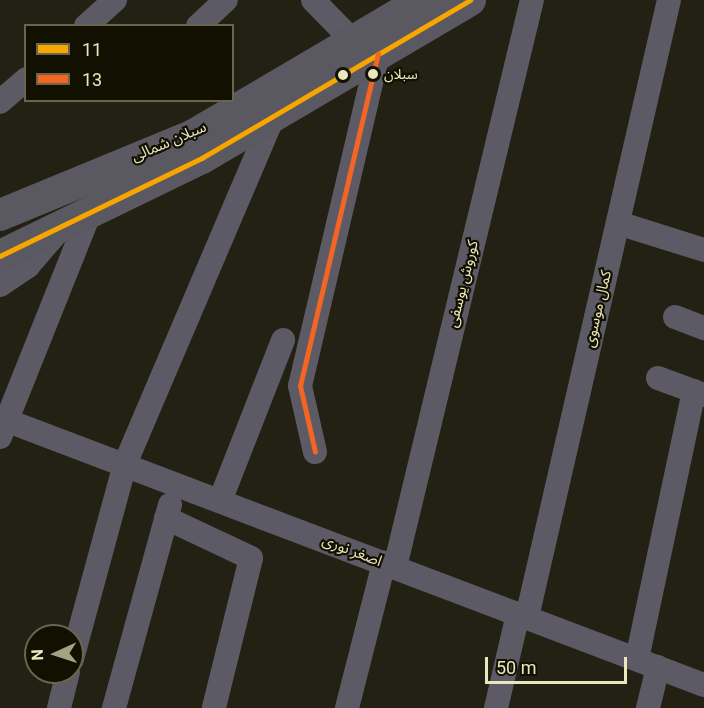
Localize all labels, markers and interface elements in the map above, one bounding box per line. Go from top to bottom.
legend [24,24,234,102]
text: 11 [82,39,102,60]
place label: سبلان [384,66,418,82]
marker: سبلان [367,68,379,80]
text: 13 [82,69,102,90]
unlabelled marker [337,69,349,81]
street label: سبلان شمالی [129,118,209,166]
street label: کوروش یوسفی [443,239,483,329]
street label: کمال موسوی [580,269,616,349]
street label: اصغر نوری [320,531,384,571]
north arrow [24,624,84,684]
scale bar [488,645,630,683]
text: N [28,649,47,661]
text: 50 m [496,657,536,678]

